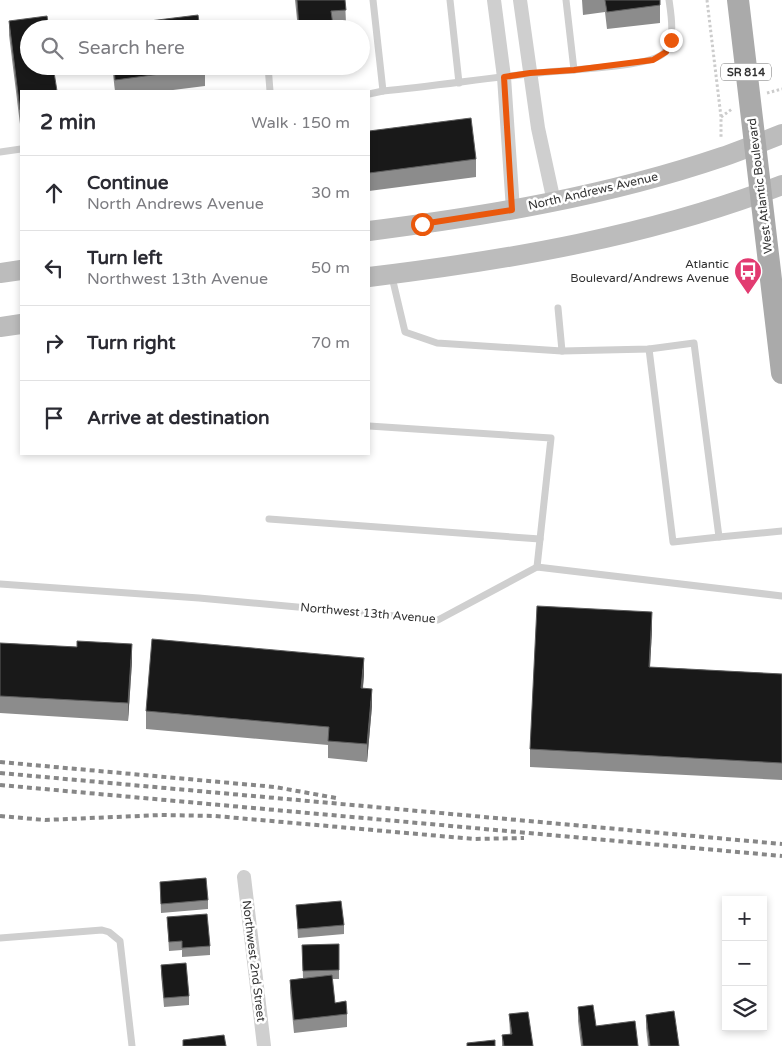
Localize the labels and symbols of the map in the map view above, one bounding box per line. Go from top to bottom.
route end [660,29,683,52]
road number: SR 814 [721,64,771,80]
street label: West Atlantic Boulevard [745,117,775,255]
street label: North Andrews Avenue [527,169,659,213]
route start [411,213,434,236]
bus stop icon: Atlantic Boulevard/Andrews Avenue [733,256,763,295]
place label: Atlantic Boulevard/Andrews Avenue [570,257,729,285]
street label: Northwest 13th Avenue [300,600,436,626]
street label: Northwest 2nd Street [240,899,268,1023]

